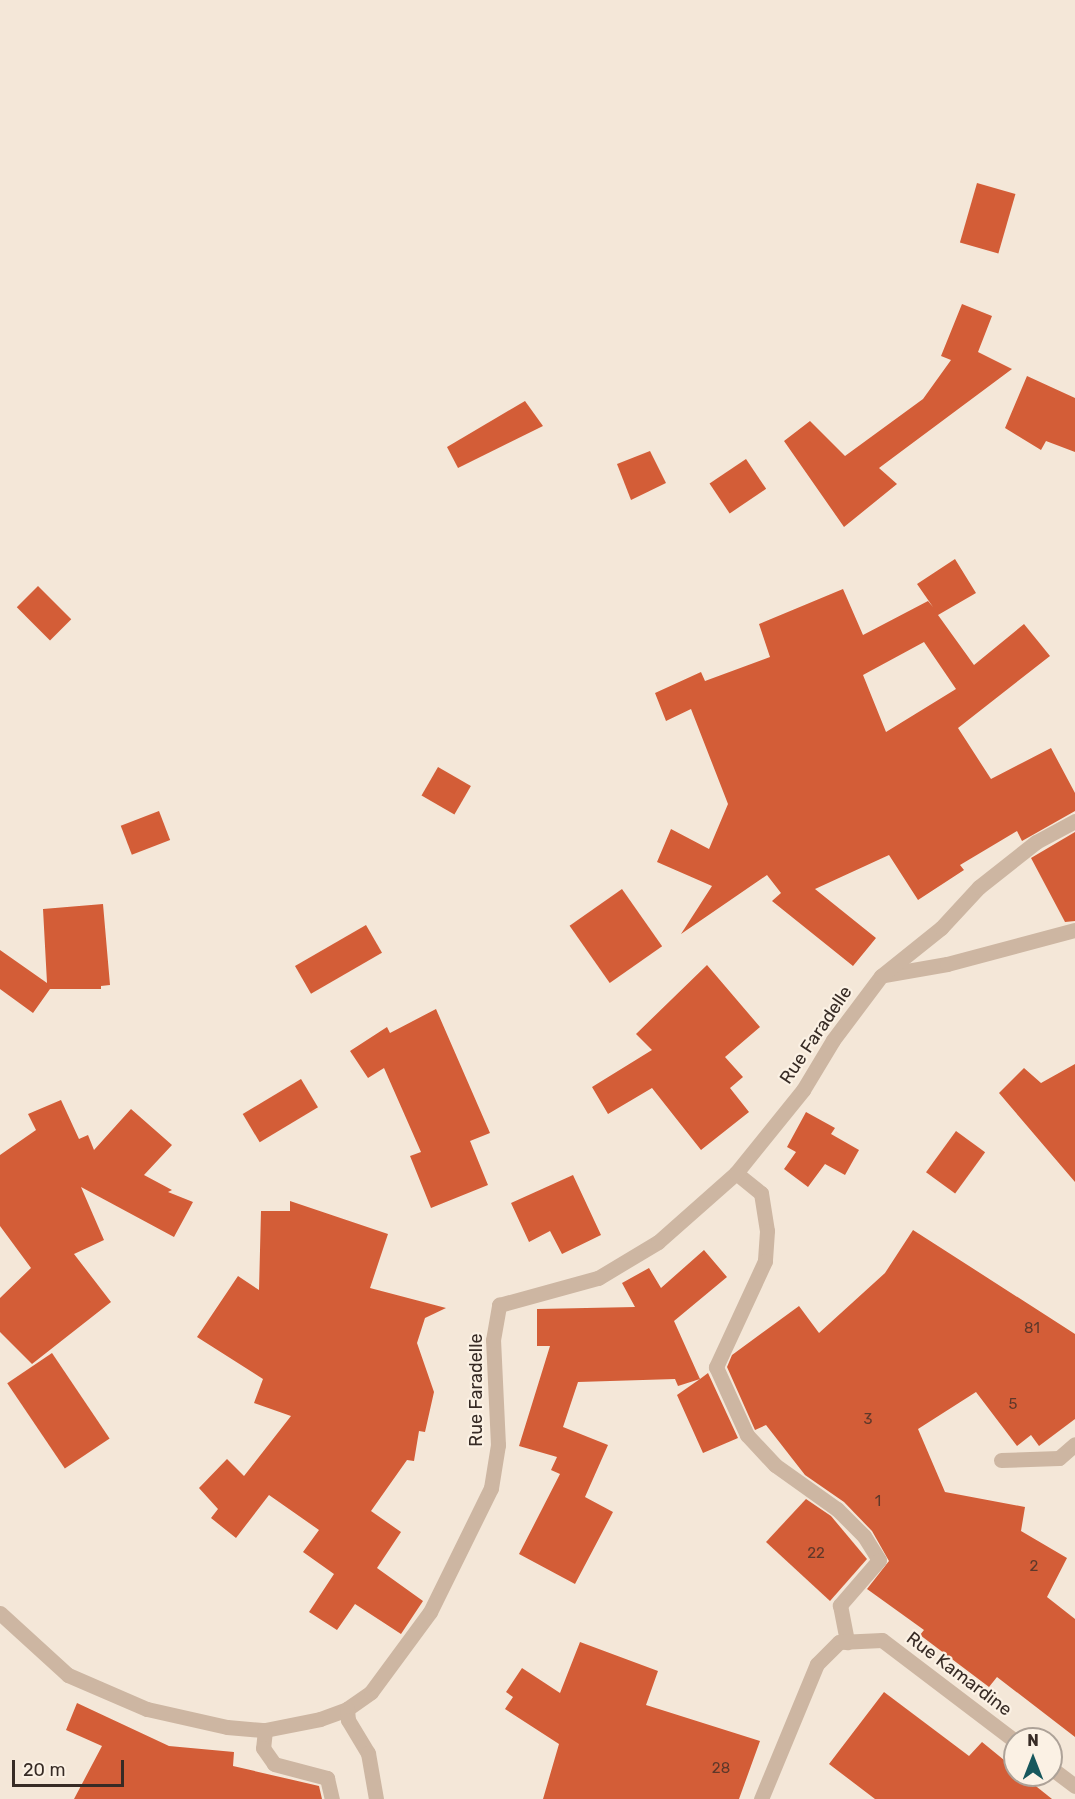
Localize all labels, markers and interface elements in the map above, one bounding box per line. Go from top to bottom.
street label: Rue Faradelle [775,982,857,1088]
house number: 81 [1024,1320,1040,1338]
street label: Rue Faradelle [465,1333,487,1447]
house number: 5 [1009,1396,1017,1414]
house number: 3 [863,1411,873,1429]
house number: 1 [875,1493,881,1511]
house number: 22 [807,1545,825,1563]
house number: 2 [1030,1558,1038,1576]
street label: Rue Kamardine [902,1627,1016,1721]
north arrow [1003,1727,1063,1787]
text: N [1027,1731,1039,1750]
scale bar [15,1748,128,1786]
text: 20 m [23,1759,65,1781]
house number: 28 [712,1760,730,1778]

